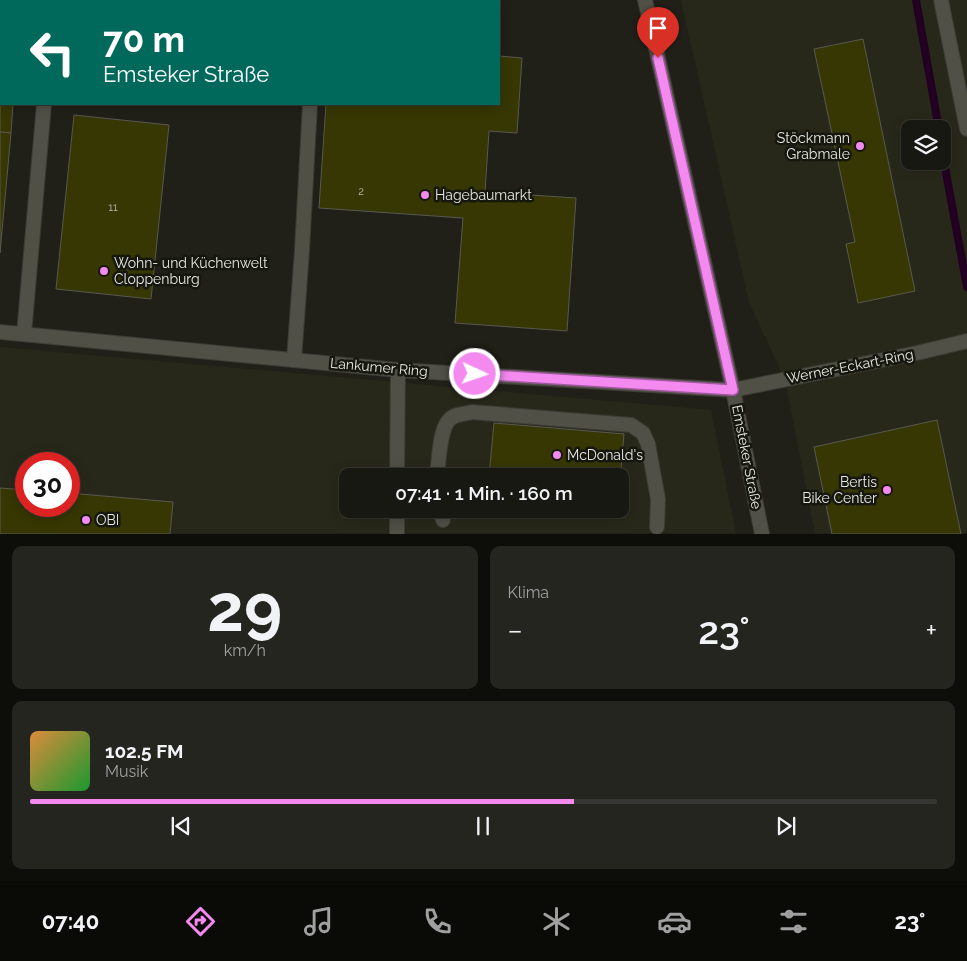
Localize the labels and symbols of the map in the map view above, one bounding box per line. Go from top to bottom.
pin [637,7,679,58]
place label: Stöckmann Grabmale [777,130,850,162]
marker: Stöckmann Grabmale [854,140,866,152]
house number: 2 [358,185,364,198]
place label: Hagebaumarkt [435,187,532,203]
marker: Hagebaumarkt [419,189,431,201]
house number: 11 [108,201,118,214]
place label: Wohn- und Küchenwelt Cloppenburg [114,255,268,287]
marker: Wohn- und Küchenwelt Cloppenburg [98,265,110,277]
street label: Werner-Eckart-Ring [785,346,915,386]
position arrow [448,347,500,399]
street label: Lankumer Ring [330,355,428,379]
street label: Emsteker Straße [729,404,765,510]
place label: McDonald's [567,447,643,463]
marker: McDonald's [551,449,563,461]
speed limit sign: 30 [15,452,80,517]
place label: Bertis Bike Center [802,474,877,506]
marker: Bertis Bike Center [881,484,893,496]
place label: OBI [96,512,119,528]
marker: OBI [80,514,92,526]

